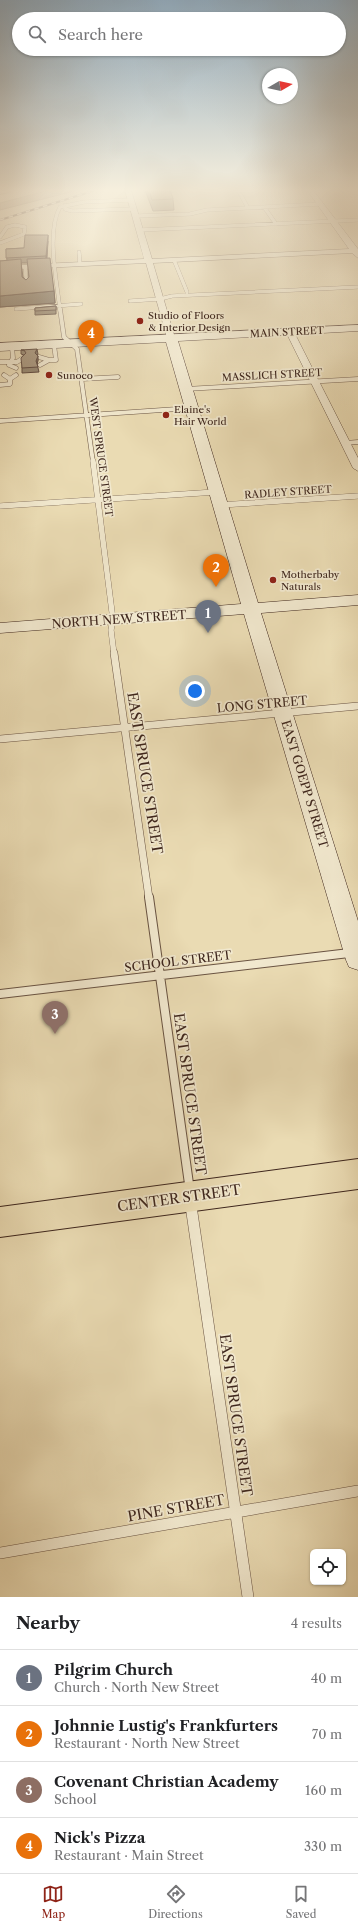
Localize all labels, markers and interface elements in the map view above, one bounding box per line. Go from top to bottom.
search box [12,12,346,56]
icon: search [26,23,48,45]
text: Search here [58,25,143,44]
north arrow [262,68,298,104]
place label: Studio of Floors & Interior Design [148,309,231,334]
marker: Studio of Floors & Interior Design [135,316,145,326]
pin: 4 [78,320,104,353]
street label: MAIN STREET [250,324,325,340]
street label: MASSLICH STREET [221,366,323,384]
place label: Sunoco [57,369,93,382]
marker: Sunoco [44,370,54,380]
street label: WEST SPRUCE STREET [86,395,116,518]
place label: Elaine's Hair World [174,403,227,428]
marker: Elaine's Hair World [161,410,171,420]
street label: RADLEY STREET [244,482,333,502]
pin: 2 [203,554,229,587]
place label: Motherbaby Naturals [281,568,340,593]
marker: Motherbaby Naturals [268,575,278,585]
pin: 1 [195,600,221,633]
street label: NORTH NEW STREET [51,607,187,631]
your location [185,681,205,701]
street label: EAST SPRUCE STREET [123,691,167,856]
street label: LONG STREET [216,693,308,715]
street label: EAST GOEPP STREET [278,718,332,850]
street label: SCHOOL STREET [124,947,232,975]
pin: 3 [42,1001,68,1034]
street label: EAST SPRUCE STREET [170,1012,210,1177]
street label: CENTER STREET [116,1180,242,1216]
street label: EAST SPRUCE STREET [216,1333,256,1498]
street label: PINE STREET [126,1491,226,1525]
map controls [310,1549,346,1585]
button: locate [310,1549,346,1585]
text: Nearby [16,1613,80,1633]
text: 4 results [291,1615,342,1631]
text: Pilgrim Church [54,1660,173,1679]
text: 1 [26,1670,32,1686]
text: 40 m [311,1670,342,1686]
text: Church · North New Street [54,1679,219,1695]
text: Johnnie Lustig's Frankfurters [54,1716,278,1735]
text: 2 [25,1726,33,1742]
text: 70 m [312,1726,342,1742]
text: Restaurant · North New Street [54,1735,240,1751]
text: Covenant Christian Academy [54,1772,279,1791]
text: 3 [25,1782,33,1798]
text: 160 m [305,1782,342,1798]
text: School [54,1791,97,1807]
text: Nick's Pizza [54,1828,146,1847]
text: 4 [25,1838,33,1854]
text: 330 m [304,1838,342,1854]
text: Restaurant · Main Street [54,1847,204,1863]
tab: Map [42,1883,65,1921]
tab: Directions [148,1883,203,1921]
tab: Saved [286,1883,316,1921]

